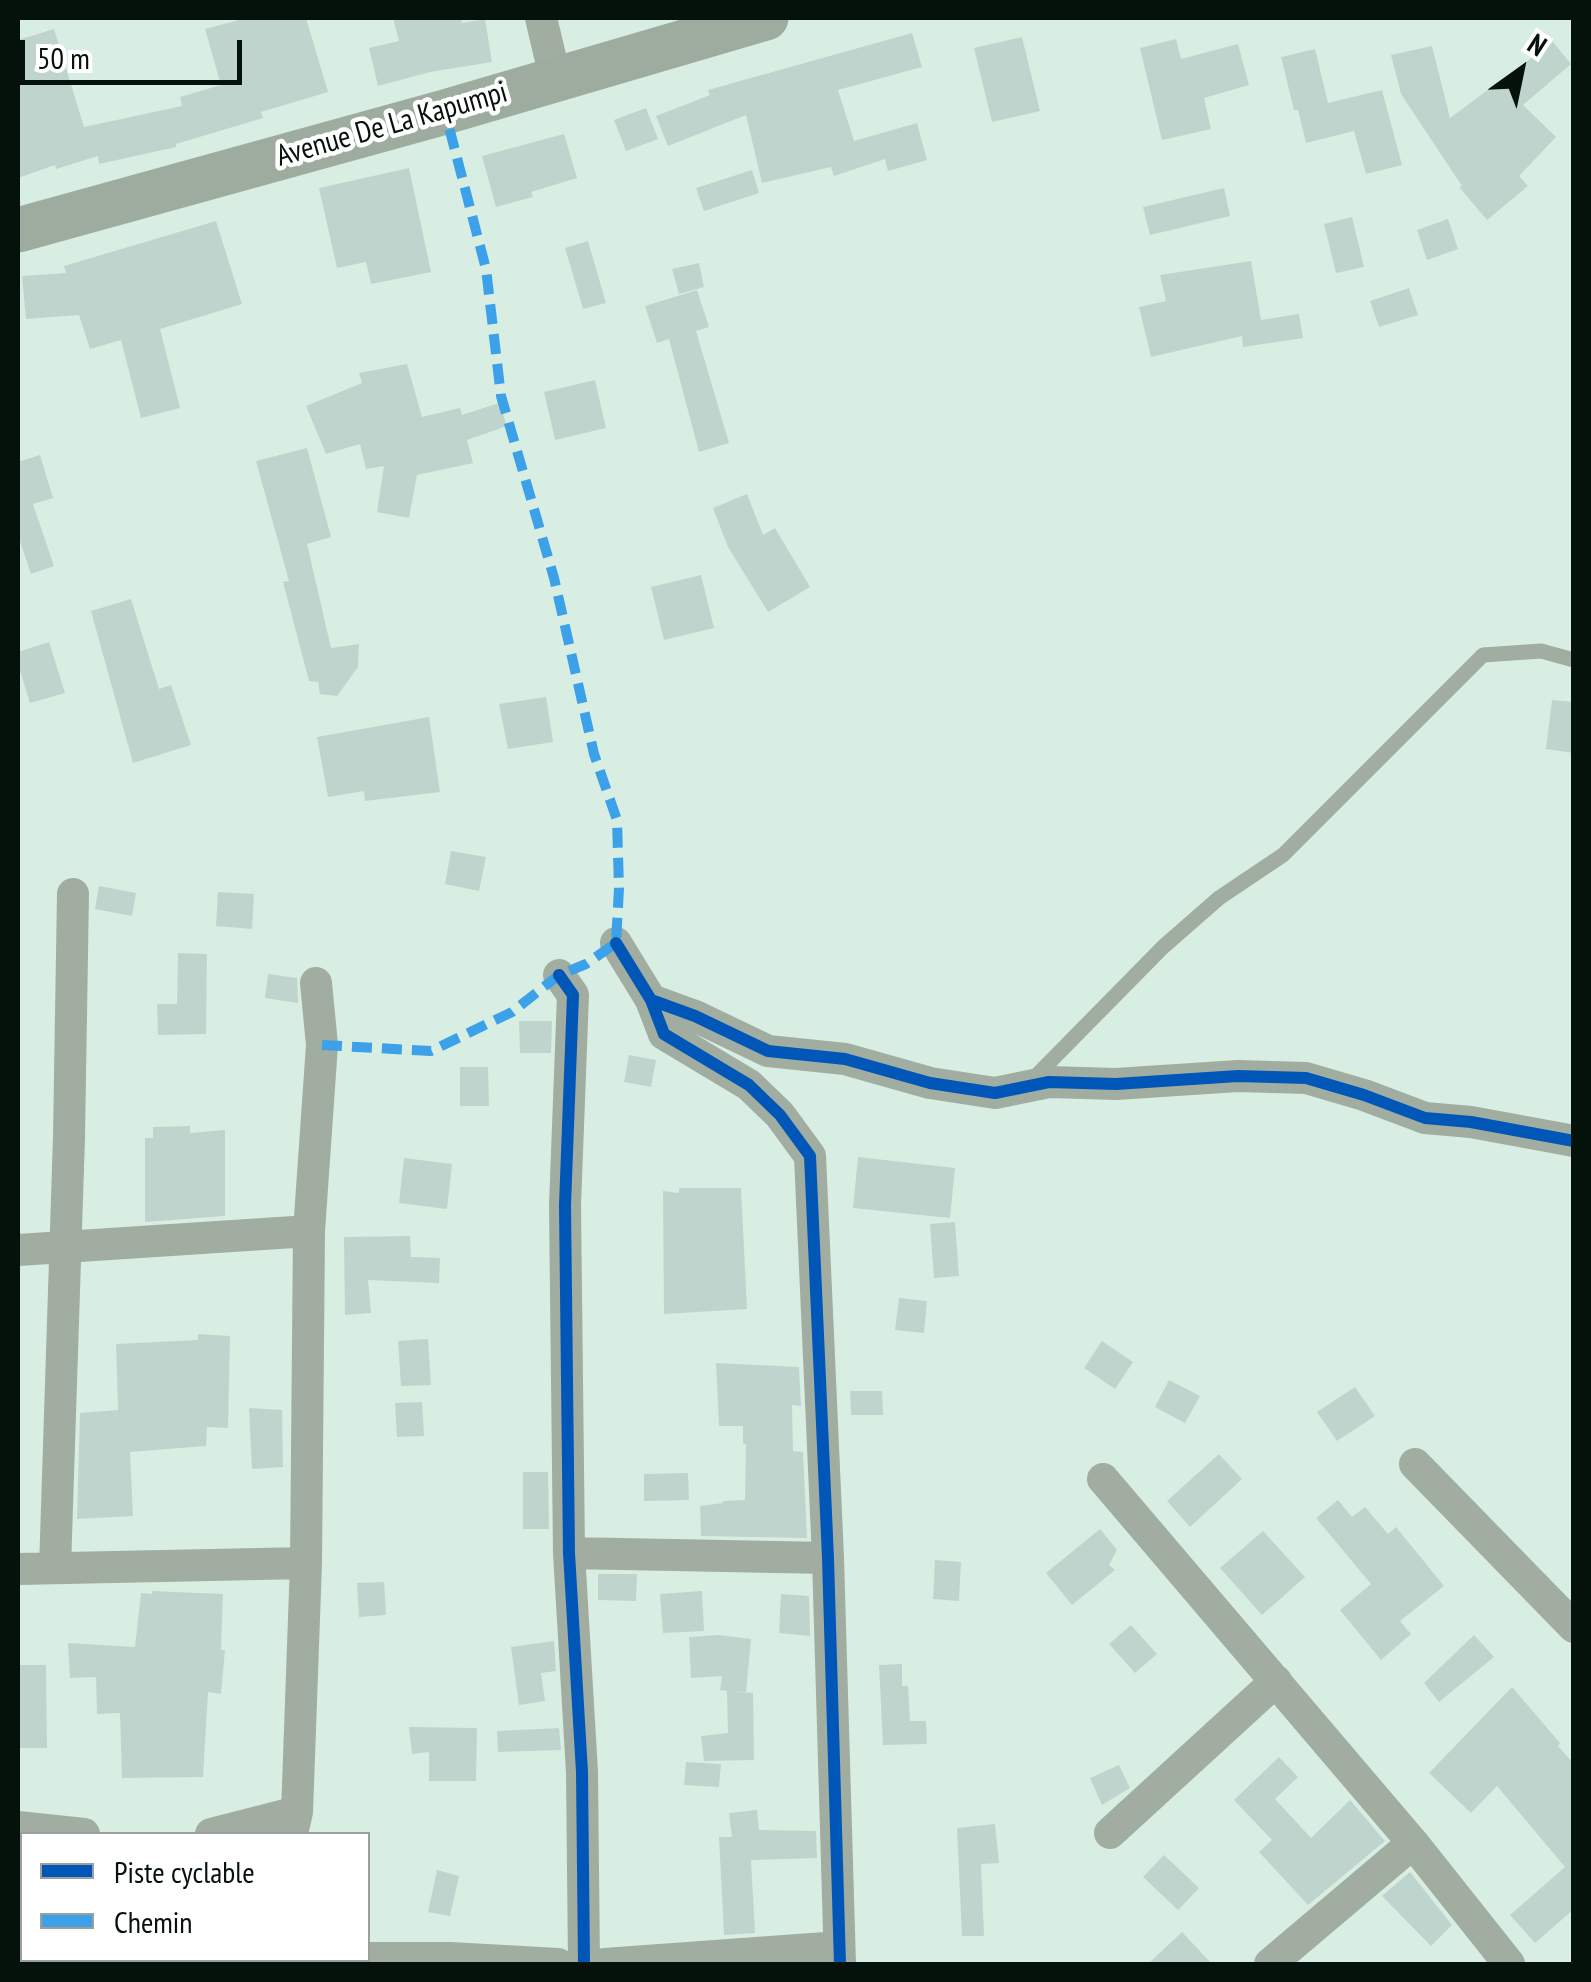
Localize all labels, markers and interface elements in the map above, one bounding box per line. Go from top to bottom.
scale bar [25,20,248,82]
north arrow [1471,20,1571,120]
text: N [1521,25,1554,64]
text: 50 m [37,38,90,77]
street label: Avenue De La Kapumpi [272,75,512,175]
legend [20,1832,370,1962]
text: Piste cyclable [114,1852,255,1891]
text: Chemin [114,1902,193,1941]

